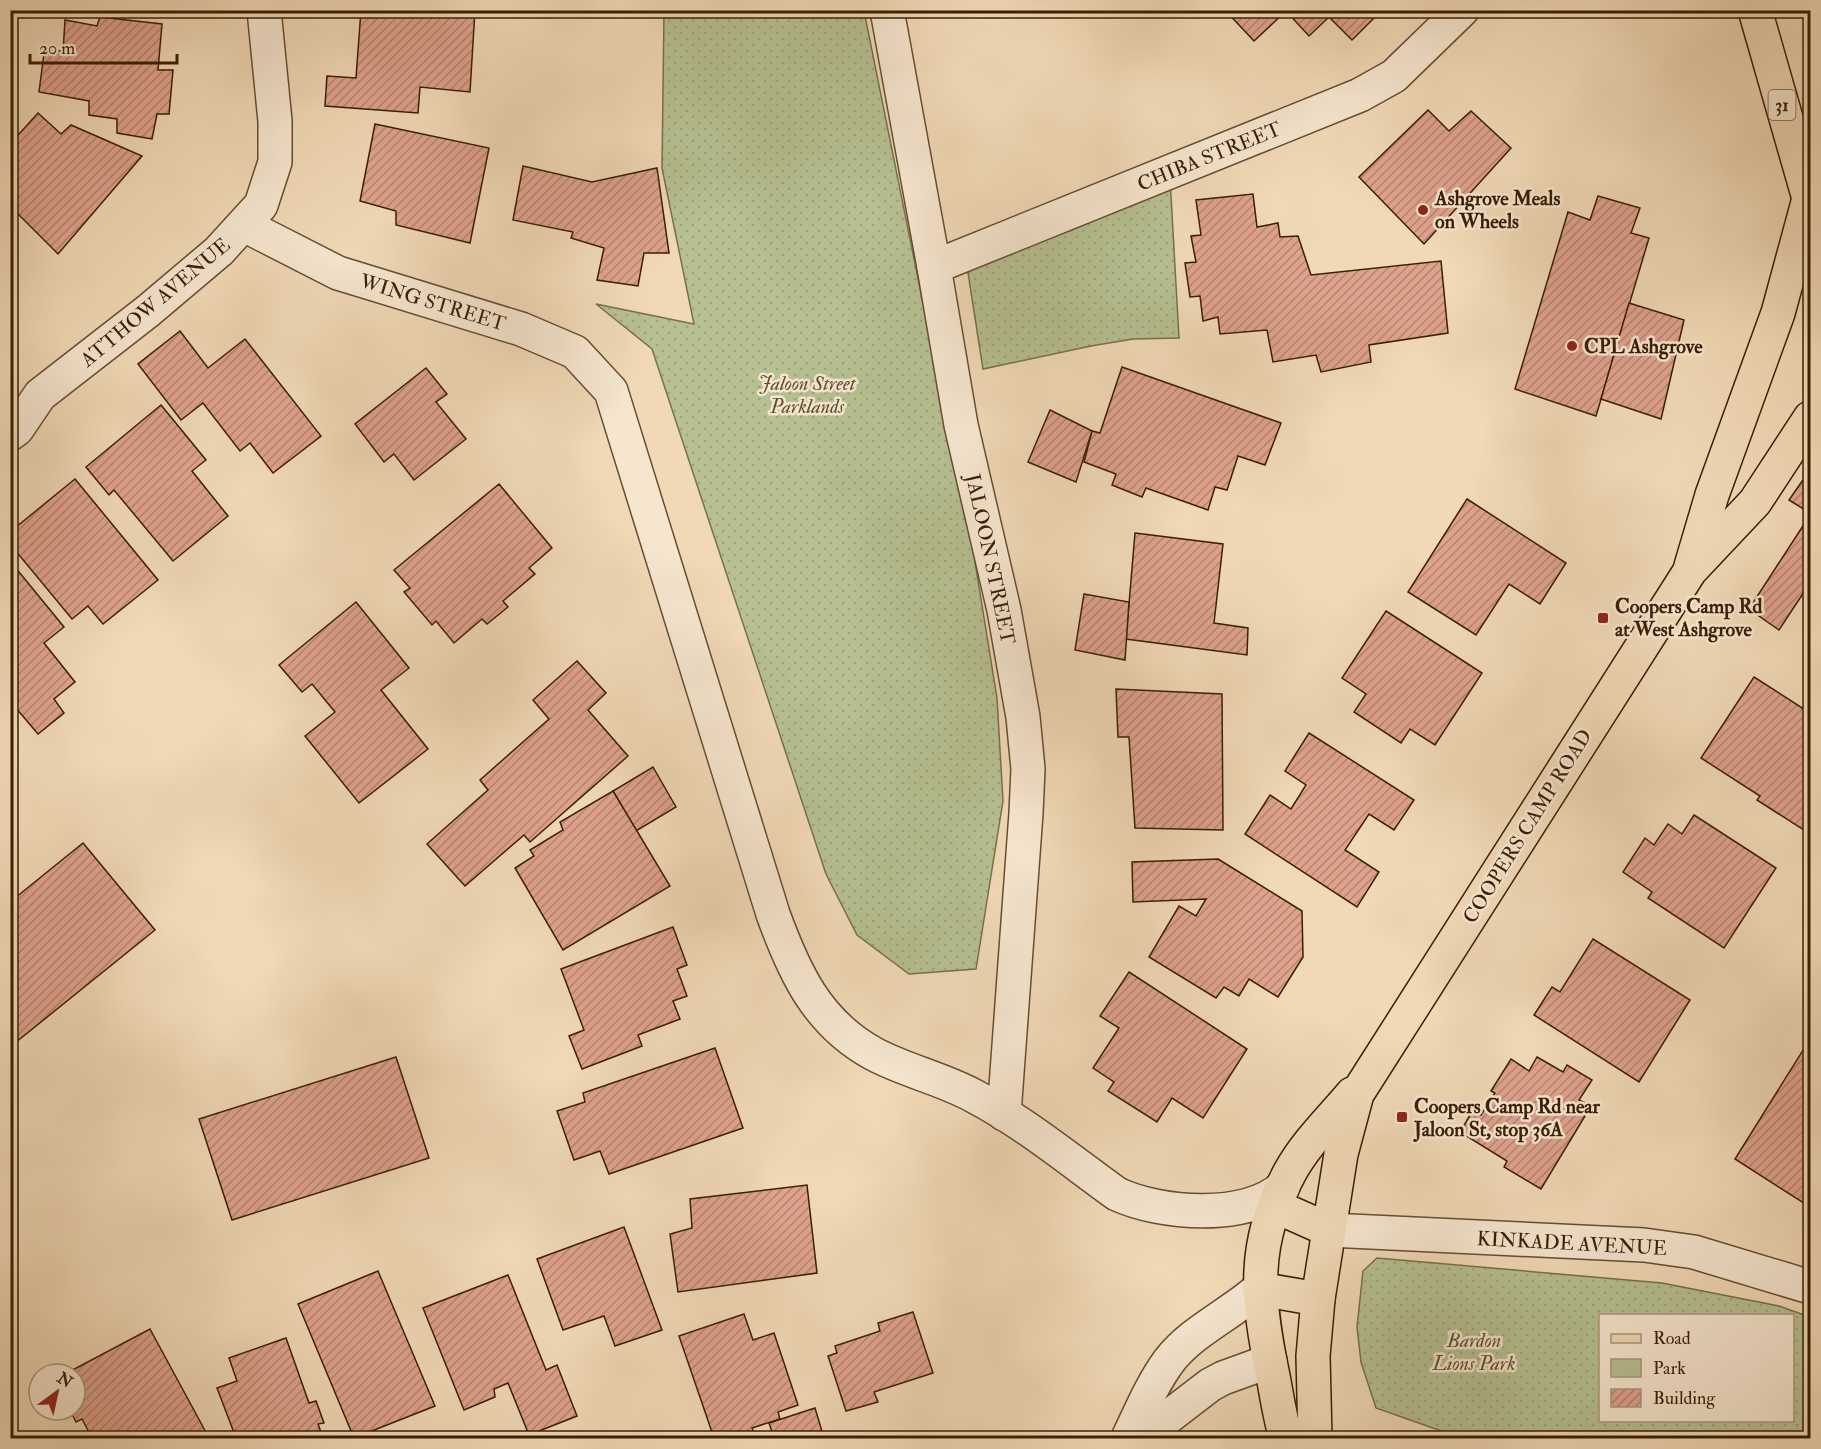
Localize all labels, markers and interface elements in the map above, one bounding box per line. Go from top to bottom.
scale bar [30,27,177,65]
text: 20 m [39,37,75,60]
road number: 31 [1768,90,1796,120]
street label: CHIBA STREET [1134,116,1285,197]
place label: Ashgrove Meals on Wheels [1434,186,1560,234]
marker: Ashgrove Meals on Wheels [1416,203,1430,217]
street label: ATTHOW AVENUE [75,232,235,373]
street label: WING STREET [356,268,509,337]
place label: CPL Ashgrove [1584,334,1703,360]
marker: CPL Ashgrove [1565,339,1579,353]
park label: Jaloon Street Parklands [759,371,857,419]
street label: JALOON STREET [960,471,1021,647]
place label: Coopers Camp Rd at West Ashgrove [1615,594,1763,643]
marker: Coopers Camp Rd at West Ashgrove [1596,611,1610,625]
street label: COOPERS CAMP ROAD [1457,725,1597,928]
place label: Coopers Camp Rd near Jaloon St, stop 36A [1413,1094,1601,1143]
marker: Coopers Camp Rd near Jaloon St, stop 36A [1395,1110,1409,1124]
street label: KINKADE AVENUE [1476,1226,1668,1261]
legend [1599,1314,1794,1422]
text: Road [1653,1327,1691,1350]
park label: Bardon Lions Park [1431,1328,1516,1376]
text: Park [1653,1357,1686,1380]
north arrow [27,1362,87,1422]
text: N [52,1367,77,1393]
text: Building [1653,1387,1716,1410]

